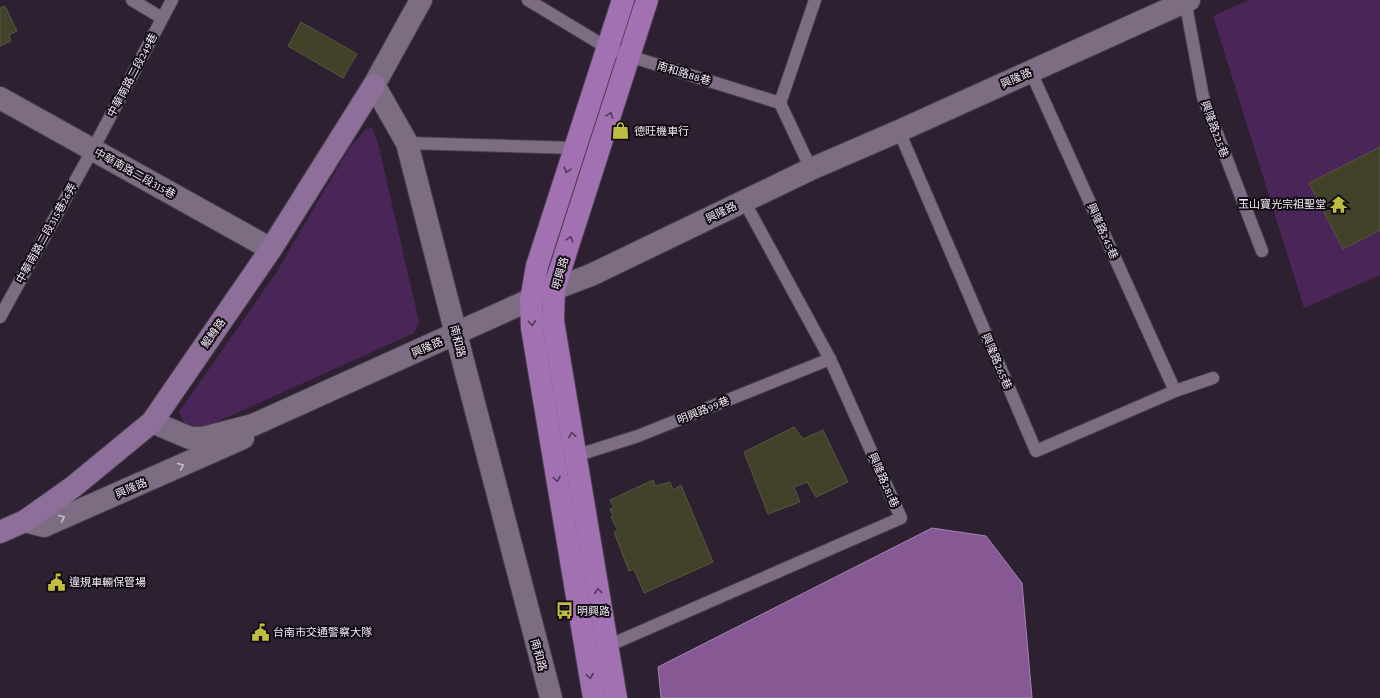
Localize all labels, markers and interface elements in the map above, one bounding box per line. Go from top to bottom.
street label: 中華南路二段249巷 [105,31,159,119]
street label: 南和路88巷 [656,59,712,87]
street label: 興隆路 [998,66,1034,90]
street label: 興隆路225巷 [1199,99,1231,159]
one-way arrow [605,112,614,119]
shop icon: 德旺機車行 [611,121,631,141]
place label: 德旺機車行 [634,125,689,137]
street label: 中華南路二段315巷 [92,146,178,200]
one-way arrow [563,167,572,174]
street label: 中華南路二段315巷26弄 [13,181,79,285]
temple icon: 玉山寶光宗祖聖堂 [1329,194,1349,214]
place label: 玉山寶光宗祖聖堂 [1238,198,1326,210]
street label: 興隆路 [704,199,738,225]
street label: 興隆路245巷 [1085,201,1121,261]
one-way arrow [565,235,574,242]
street label: 明興路 [550,255,570,291]
street label: 鯤鯓路 [199,316,227,350]
one-way arrow [528,320,536,326]
street label: 南和路 [448,324,468,358]
street label: 興隆路265巷 [980,331,1014,391]
street label: 興隆路 [409,335,445,359]
street label: 明興路99巷 [675,394,731,426]
one-way arrow [568,432,577,438]
street label: 興隆路281巷 [867,451,901,509]
one-way arrow [177,463,184,471]
street label: 興隆路 [113,476,149,500]
one-way arrow [552,476,561,482]
one-way arrow [57,515,65,523]
public building icon: 違規車輛保管場 [46,572,66,592]
place label: 違規車輛保管場 [69,576,146,588]
one-way arrow [594,587,603,594]
bus stop icon: 明興路 [554,601,574,621]
place label: 明興路 [577,605,610,617]
public building icon: 台南市交通警察大隊 [250,622,270,642]
place label: 台南市交通警察大隊 [273,626,372,638]
street label: 南和路 [529,638,549,672]
one-way arrow [585,673,594,679]

